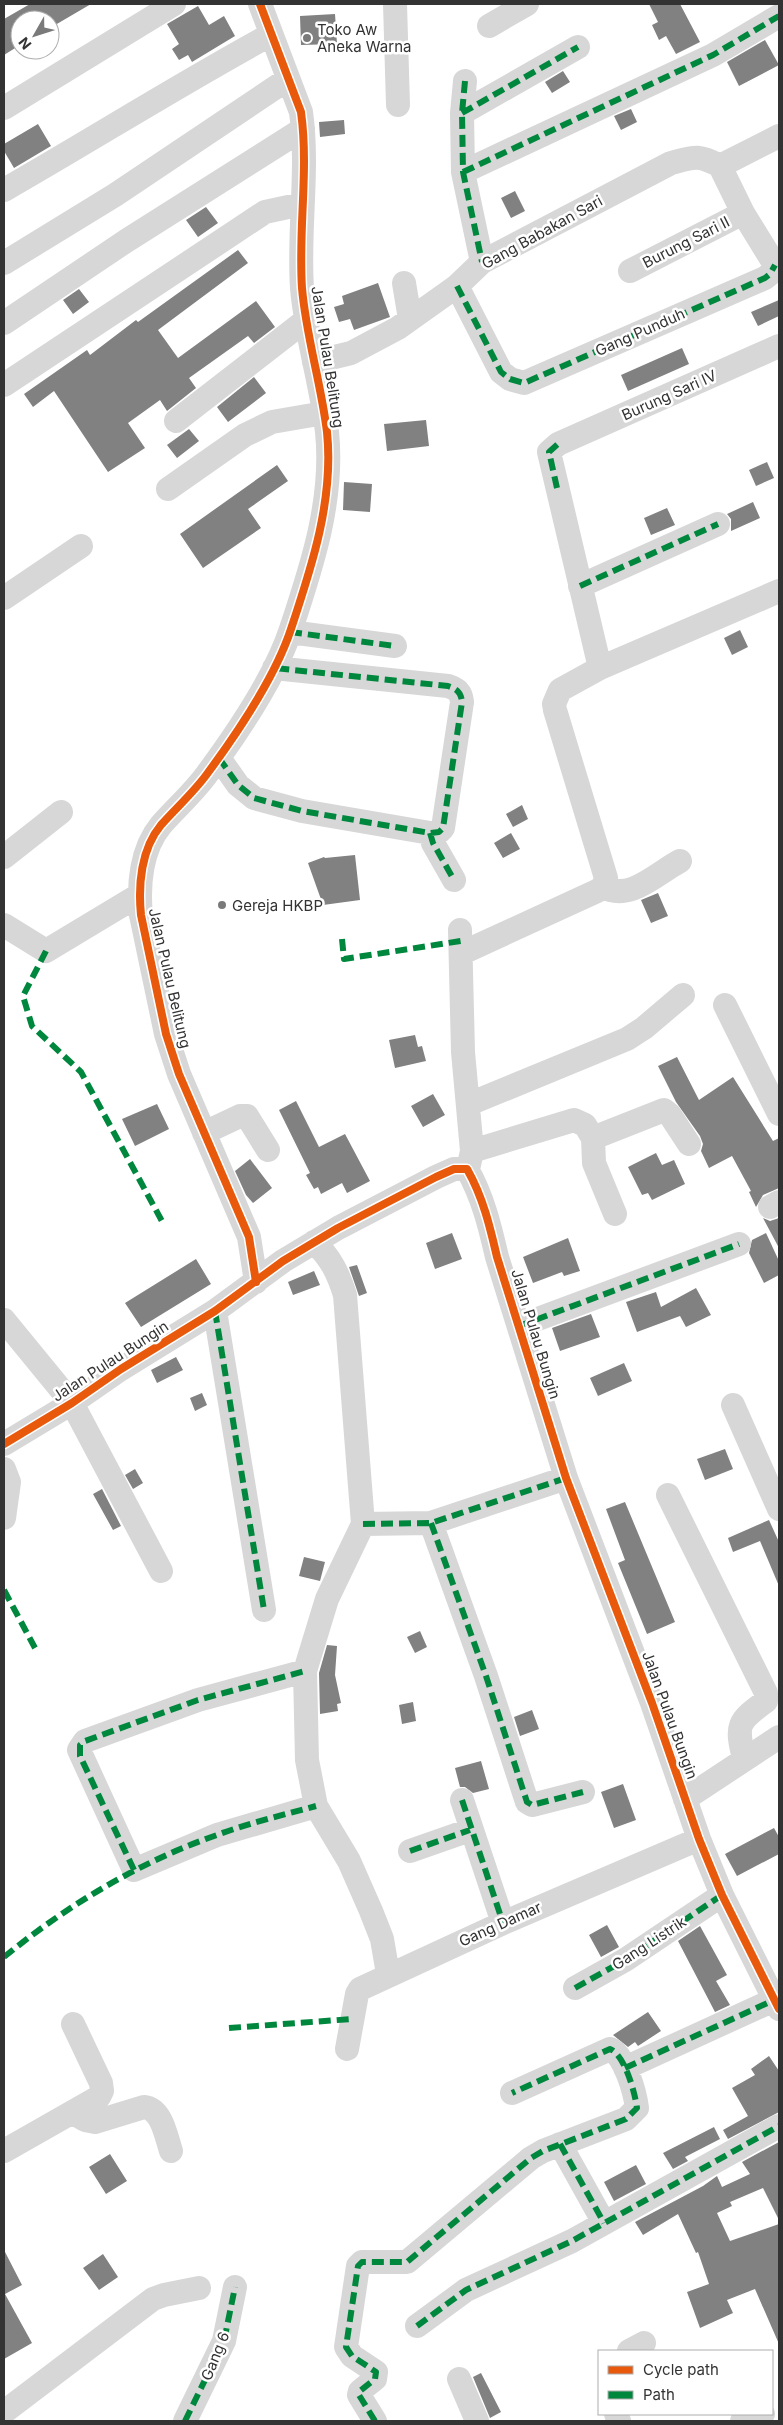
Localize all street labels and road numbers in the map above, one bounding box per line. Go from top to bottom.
street label: Gang Babakan Sari [478,191,606,273]
street label: Burung Sari II [639,212,733,272]
street label: Jalan Pulau Belitung [307,285,349,429]
street label: Gang Punduh [592,304,688,360]
street label: Burung Sari IV [619,366,719,424]
street label: Jalan Pulau Belitung [145,906,195,1050]
street label: Jalan Pulau Bungin [507,1267,565,1401]
street label: Jalan Pulau Bungin [48,1316,172,1406]
street label: Jalan Pulau Bungin [638,1648,702,1782]
street label: Gang Damar [456,1897,545,1951]
street label: Gang Listrik [608,1912,690,1974]
street label: Gang 6 [197,2329,233,2383]

